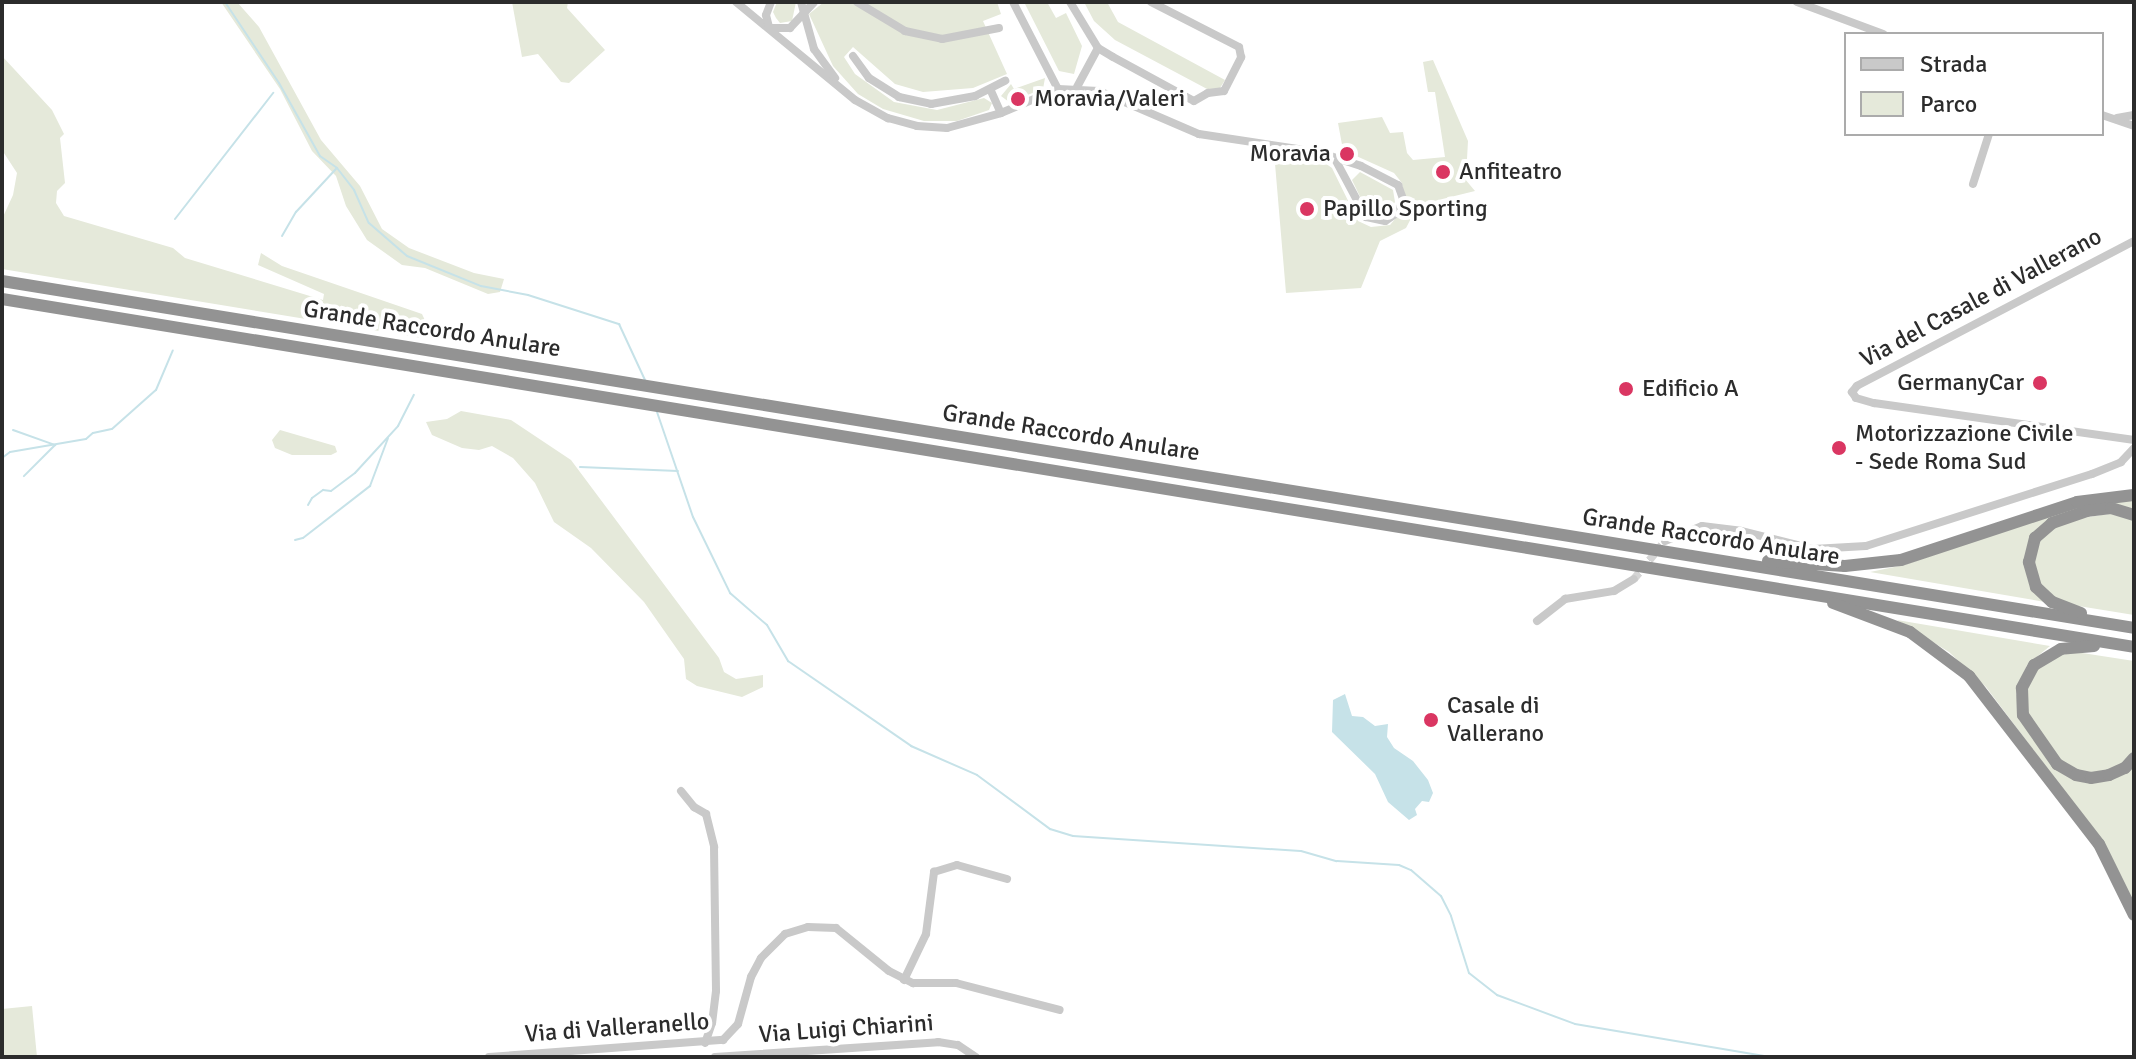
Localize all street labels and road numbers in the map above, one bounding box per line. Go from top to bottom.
street label: Via del Casale di Vallerano [1855,222,2107,374]
street label: Grande Raccordo Anulare [301,294,563,364]
street label: Grande Raccordo Anulare [940,398,1202,468]
street label: Grande Raccordo Anulare [1580,502,1842,572]
street label: Via di Valleranello [524,1007,710,1049]
street label: Via Luigi Chiarini [758,1009,934,1049]

